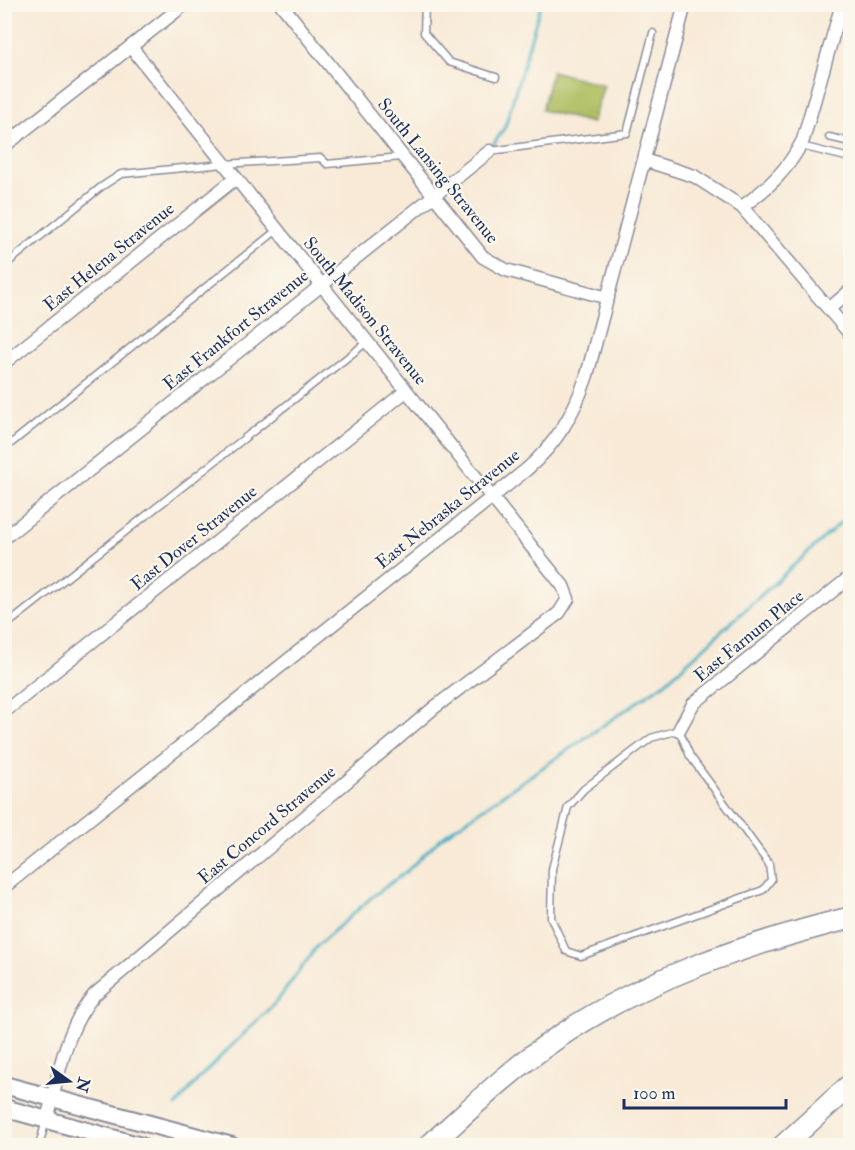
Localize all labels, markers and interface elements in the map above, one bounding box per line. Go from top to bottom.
street label: South Lansing Stravenue [372,94,504,249]
street label: East Helena Stravenue [39,197,179,317]
street label: South Madison Stravenue [298,232,432,390]
street label: East Frankfort Stravenue [159,264,314,396]
street label: East Nebraska Stravenue [371,443,525,574]
street label: East Dover Stravenue [126,480,262,596]
street label: East Farnum Place [689,584,809,687]
street label: East Concord Stravenue [193,760,341,889]
north arrow [39,1051,99,1111]
scale bar [624,1072,786,1110]
text: N [71,1074,94,1095]
text: 100 m [633,1082,676,1105]

